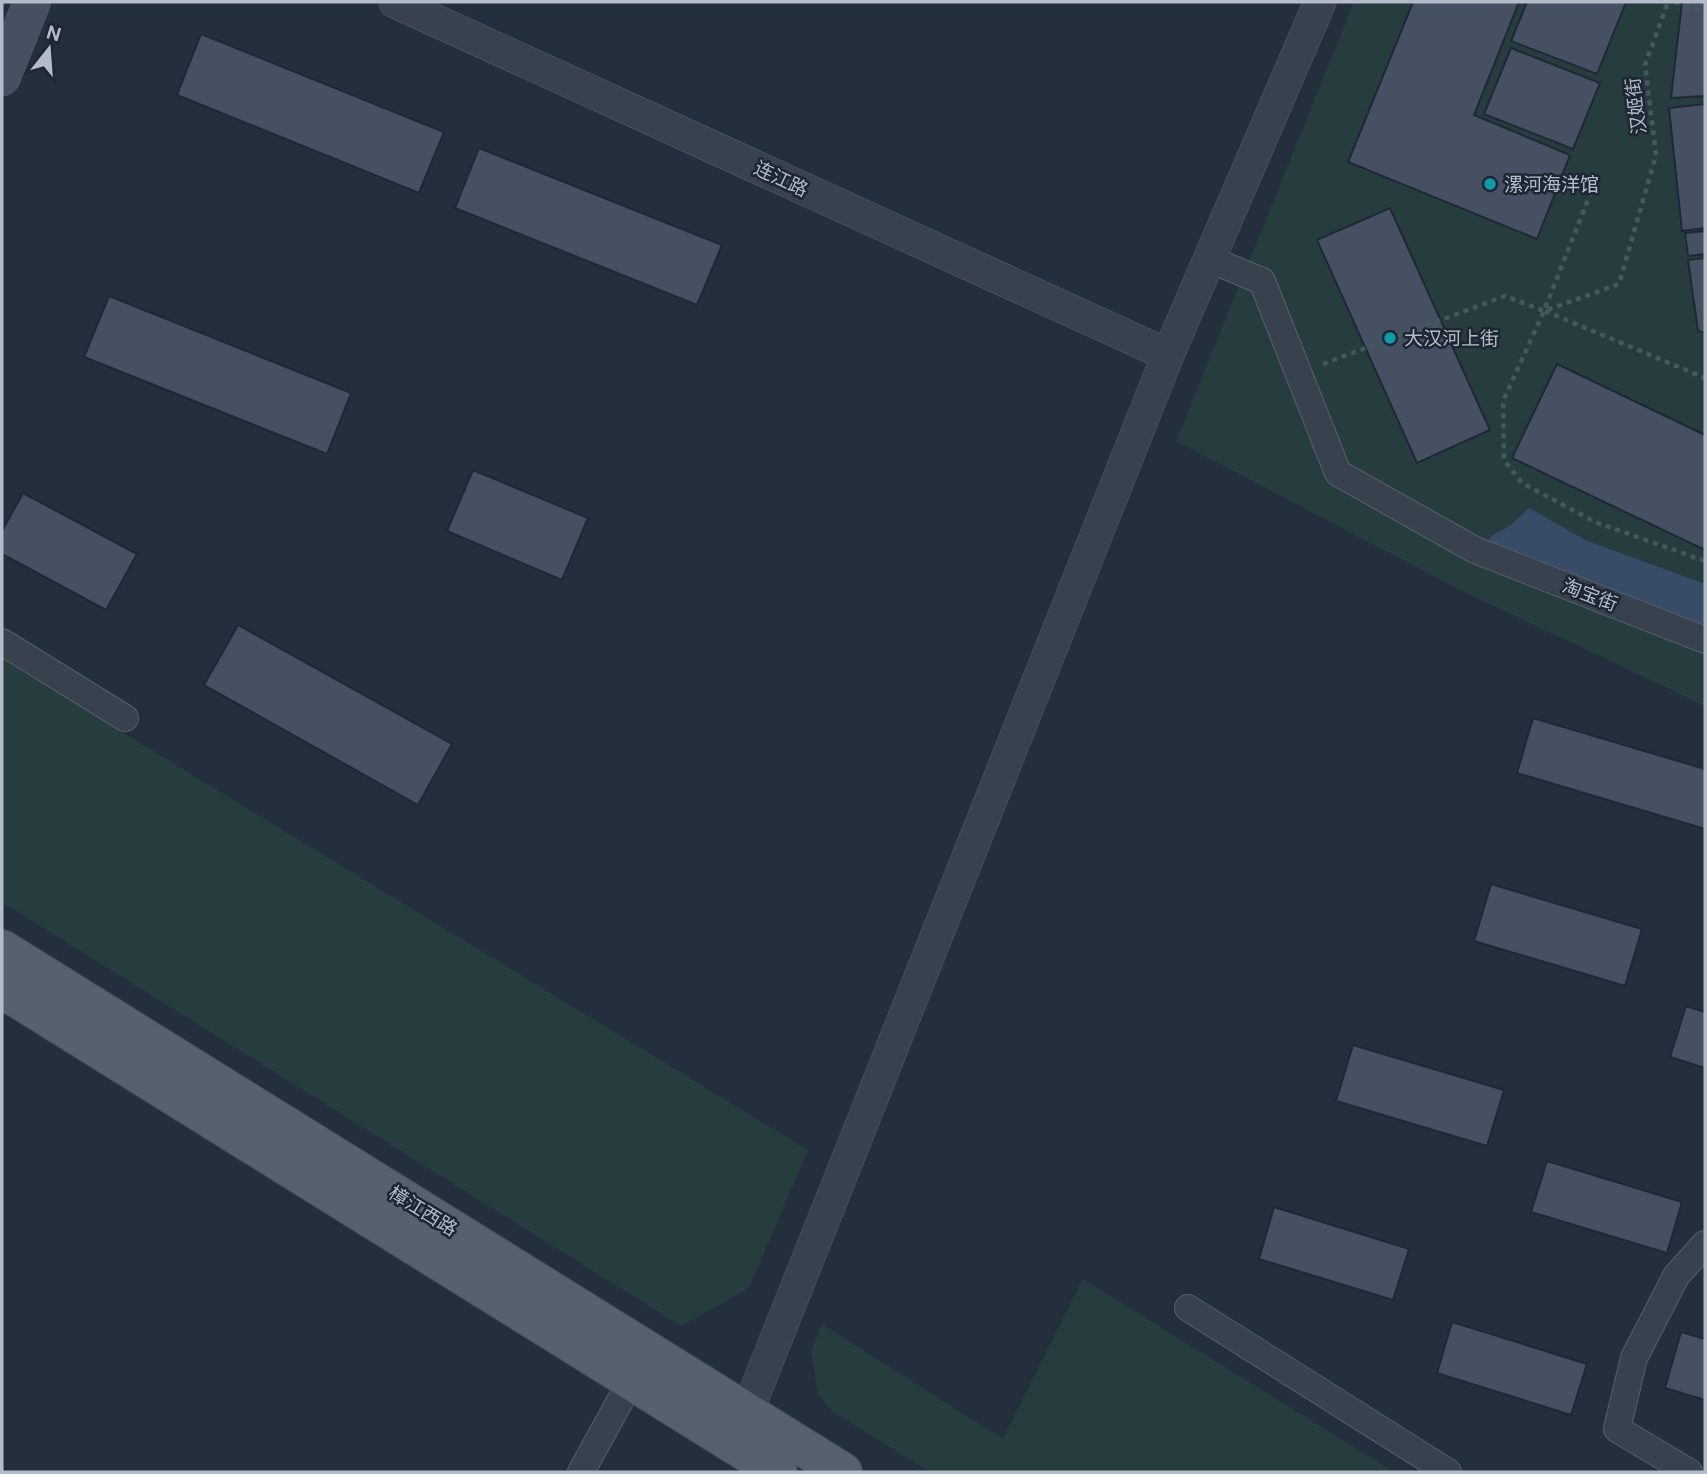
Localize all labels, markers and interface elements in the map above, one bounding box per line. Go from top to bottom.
north arrow [14,14,84,84]
text: N [44,19,64,47]
street label: 汉姬街 [1620,76,1652,136]
street label: 连江路 [750,156,812,202]
place label: 漯河海洋馆 [1504,172,1599,197]
marker: 漯河海洋馆 [1482,176,1498,192]
place label: 大汉河上街 [1404,326,1499,351]
marker: 大汉河上街 [1382,330,1398,346]
street label: 淘宝街 [1559,573,1621,617]
street label: 樟江西路 [384,1180,462,1242]

